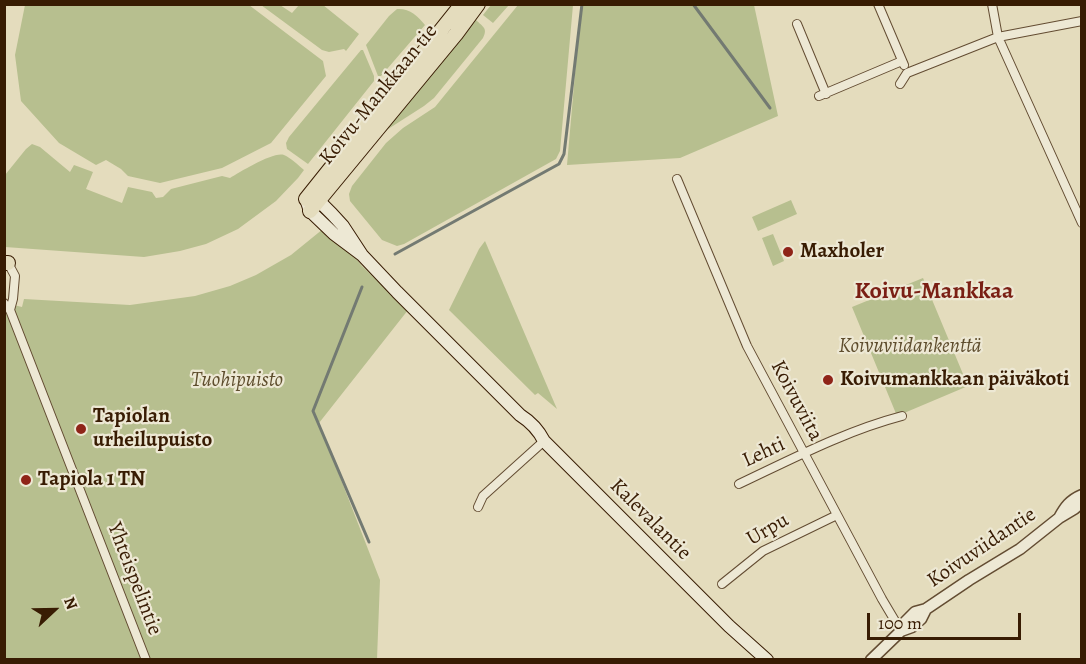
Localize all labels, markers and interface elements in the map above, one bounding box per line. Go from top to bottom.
street label: Koivu-Mankkaan tie [315,20,443,170]
place label: Maxholer [800,239,884,265]
marker: Maxholer [781,245,795,259]
district label: Koivu-Mankkaa [854,278,1014,306]
park label: Koivuviidankenttä [839,334,981,360]
street label: Koivuviita [764,356,828,446]
place label: Koivumankkaan päiväkoti [840,367,1069,393]
park label: Tuohipuisto [191,368,283,394]
marker: Koivumankkaan päiväkoti [821,373,835,387]
place label: Tapiolan urheilupuisto [93,404,212,454]
marker: Tapiolan urheilupuisto [74,422,88,436]
street label: Lehti [739,432,789,474]
place label: Tapiola 1 TN [38,467,145,493]
marker: Tapiola 1 TN [19,473,33,487]
street label: Kalevalantie [604,474,696,566]
street label: Koivuviidantie [923,502,1041,594]
street label: Urpu [742,508,794,552]
street label: Yhteispelintie [101,519,167,639]
north arrow [24,580,84,640]
text: N [58,594,83,613]
scale bar [870,601,1024,639]
text: 100 m [878,611,922,635]

